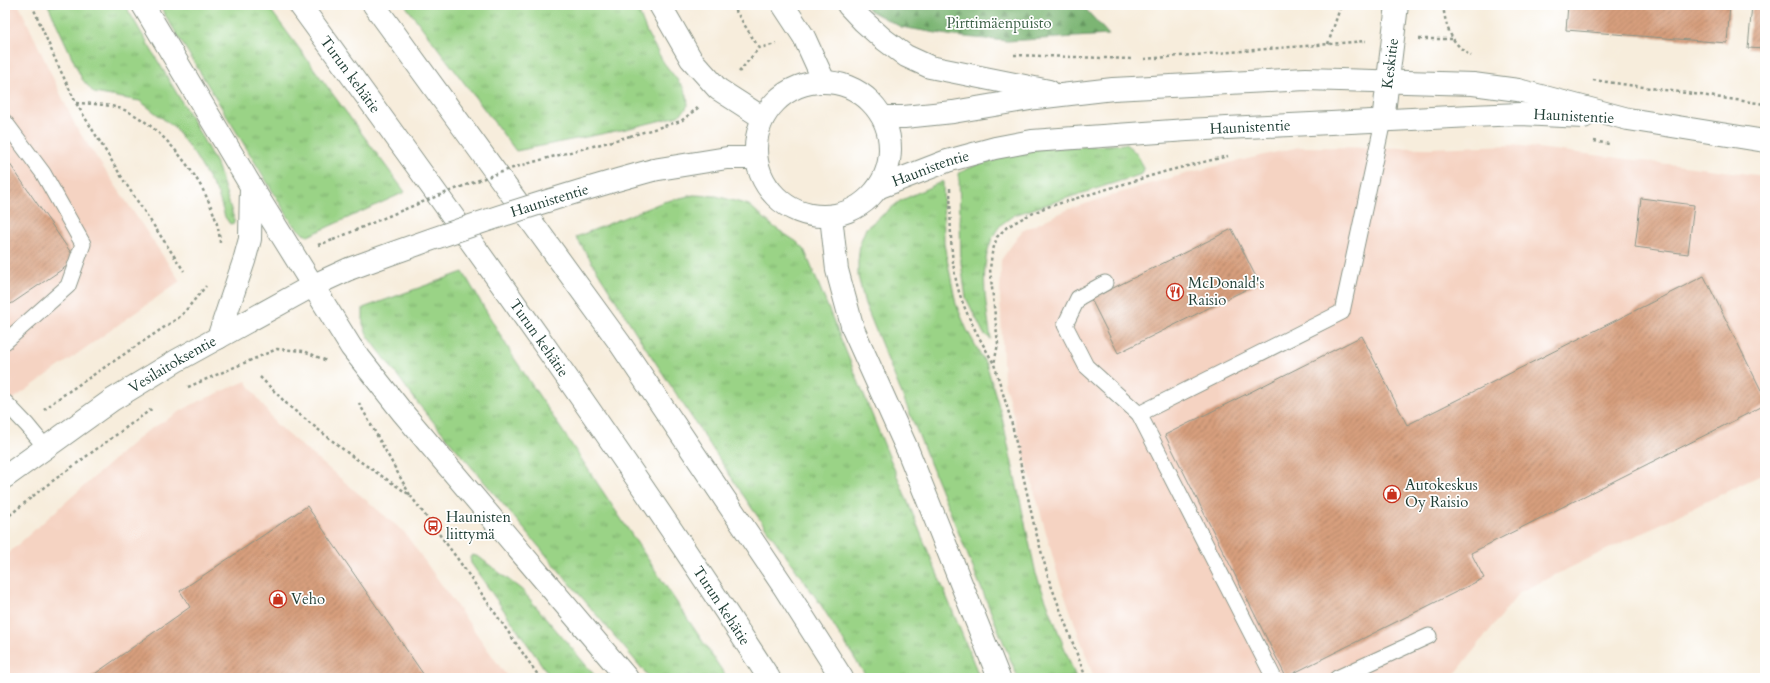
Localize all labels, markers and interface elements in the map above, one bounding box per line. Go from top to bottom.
park label: Pirttimäenpuisto [946,13,1052,33]
street label: Turun kehätie [316,32,386,117]
street label: Keskitie [1377,37,1403,90]
street label: Haunistentie [1533,104,1615,128]
street label: Haunistentie [1209,115,1291,139]
street label: Haunistentie [889,145,972,191]
street label: Haunistentie [508,179,591,222]
place label: McDonald's Raisio [1188,273,1265,310]
restaurant icon: McDonald's Raisio [1165,282,1185,302]
street label: Turun kehätie [505,295,574,381]
street label: Vesilaitoksentie [125,331,220,398]
place label: Autokeskus Oy Raisio [1405,475,1478,512]
shop icon: Autokeskus Oy Raisio [1382,484,1402,504]
place label: Haunisten liittymä [446,507,512,544]
bus stop icon: Haunisten liittymä [423,516,443,536]
street label: Turun kehätie [688,562,755,649]
shop icon: Veho [268,589,288,609]
place label: Veho [291,589,325,609]

